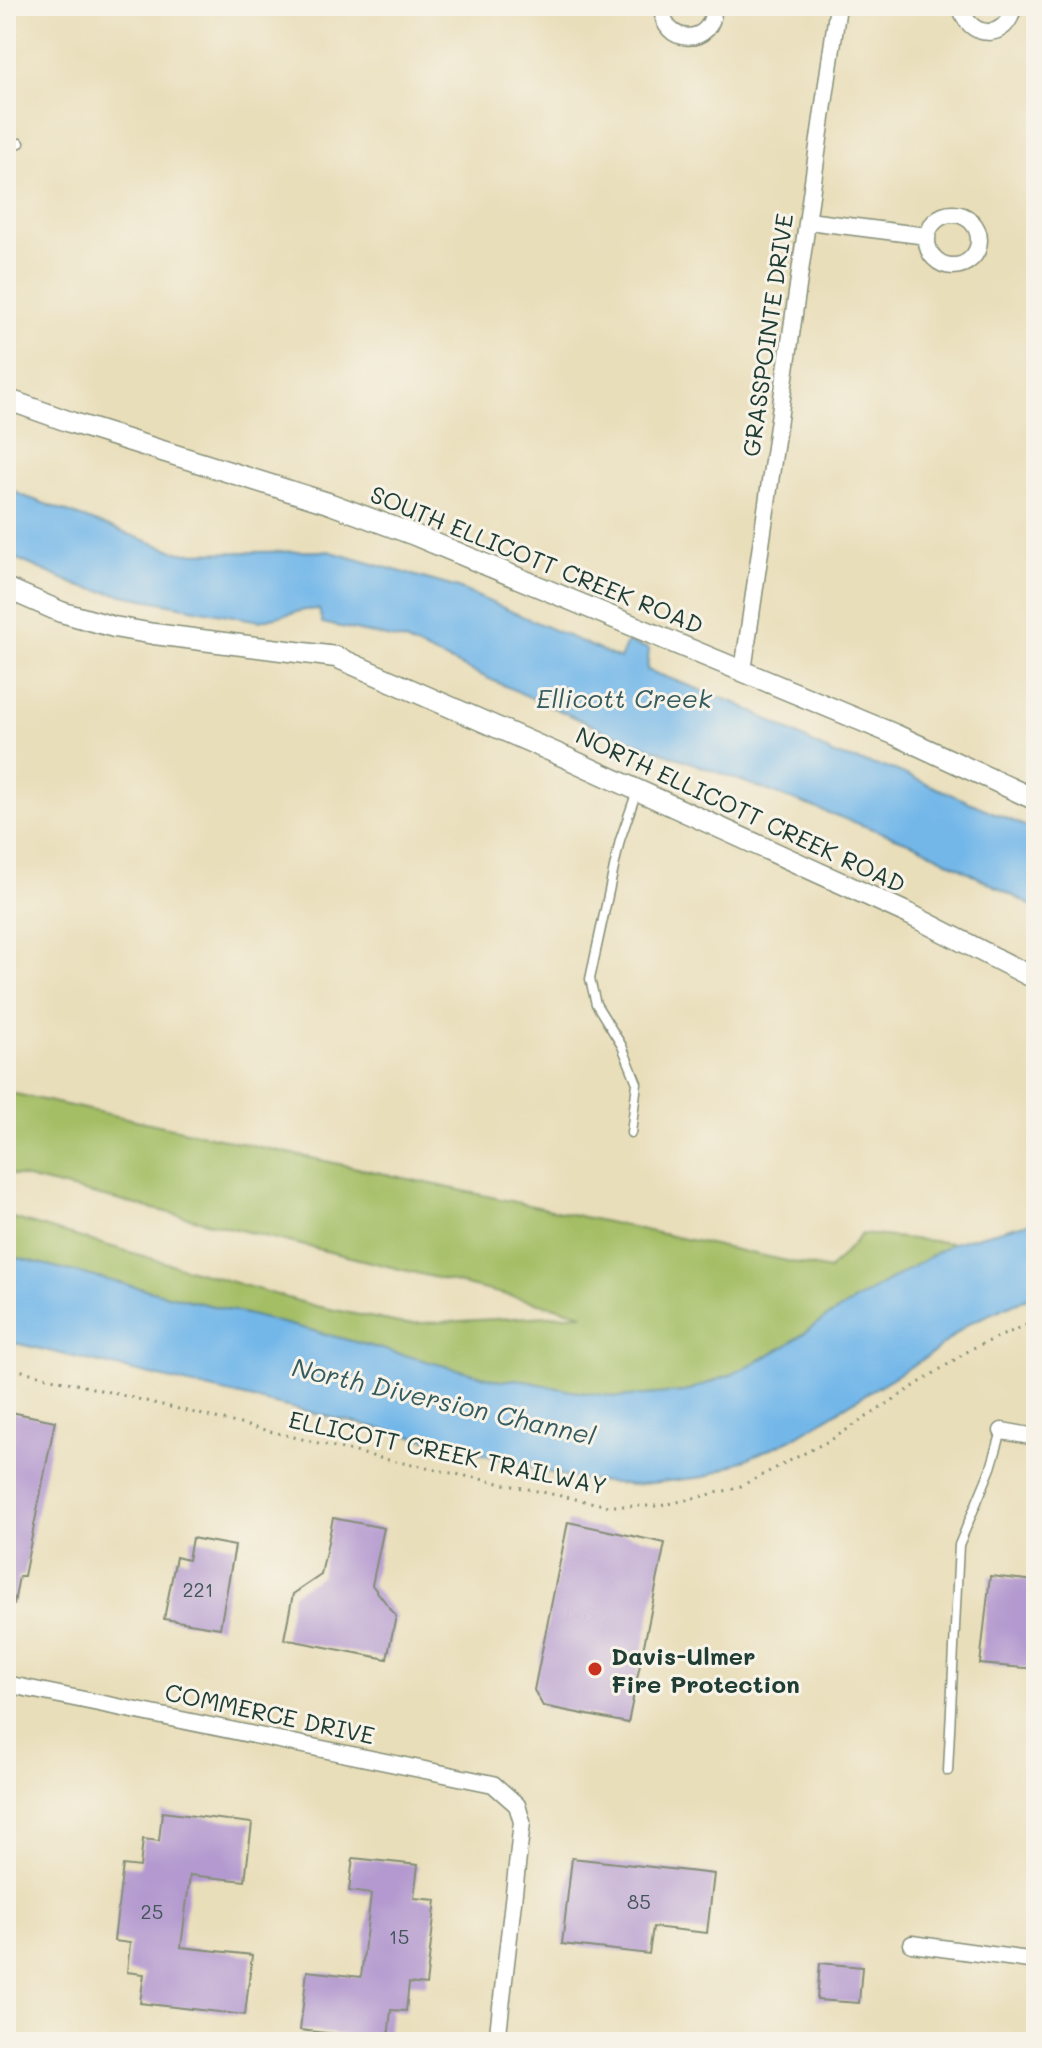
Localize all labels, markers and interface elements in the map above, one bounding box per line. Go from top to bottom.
street label: GRASSPOINTE DRIVE [735,211,799,459]
street label: SOUTH ELLICOTT CREEK ROAD [366,478,708,640]
water label: Ellicott Creek [536,681,713,715]
street label: NORTH ELLICOTT CREEK ROAD [571,719,911,899]
water label: North Diversion Channel [289,1350,600,1453]
street label: ELLICOTT CREEK TRAILWAY [286,1403,610,1501]
house number: 221 [182,1576,214,1602]
place label: Davis-Ulmer Fire Protection [611,1640,800,1699]
marker: Davis-Ulmer Fire Protection [586,1660,604,1678]
street label: COMMERCE DRIVE [162,1676,378,1750]
house number: 85 [627,1888,651,1914]
house number: 25 [141,1898,163,1924]
house number: 15 [389,1923,409,1949]

